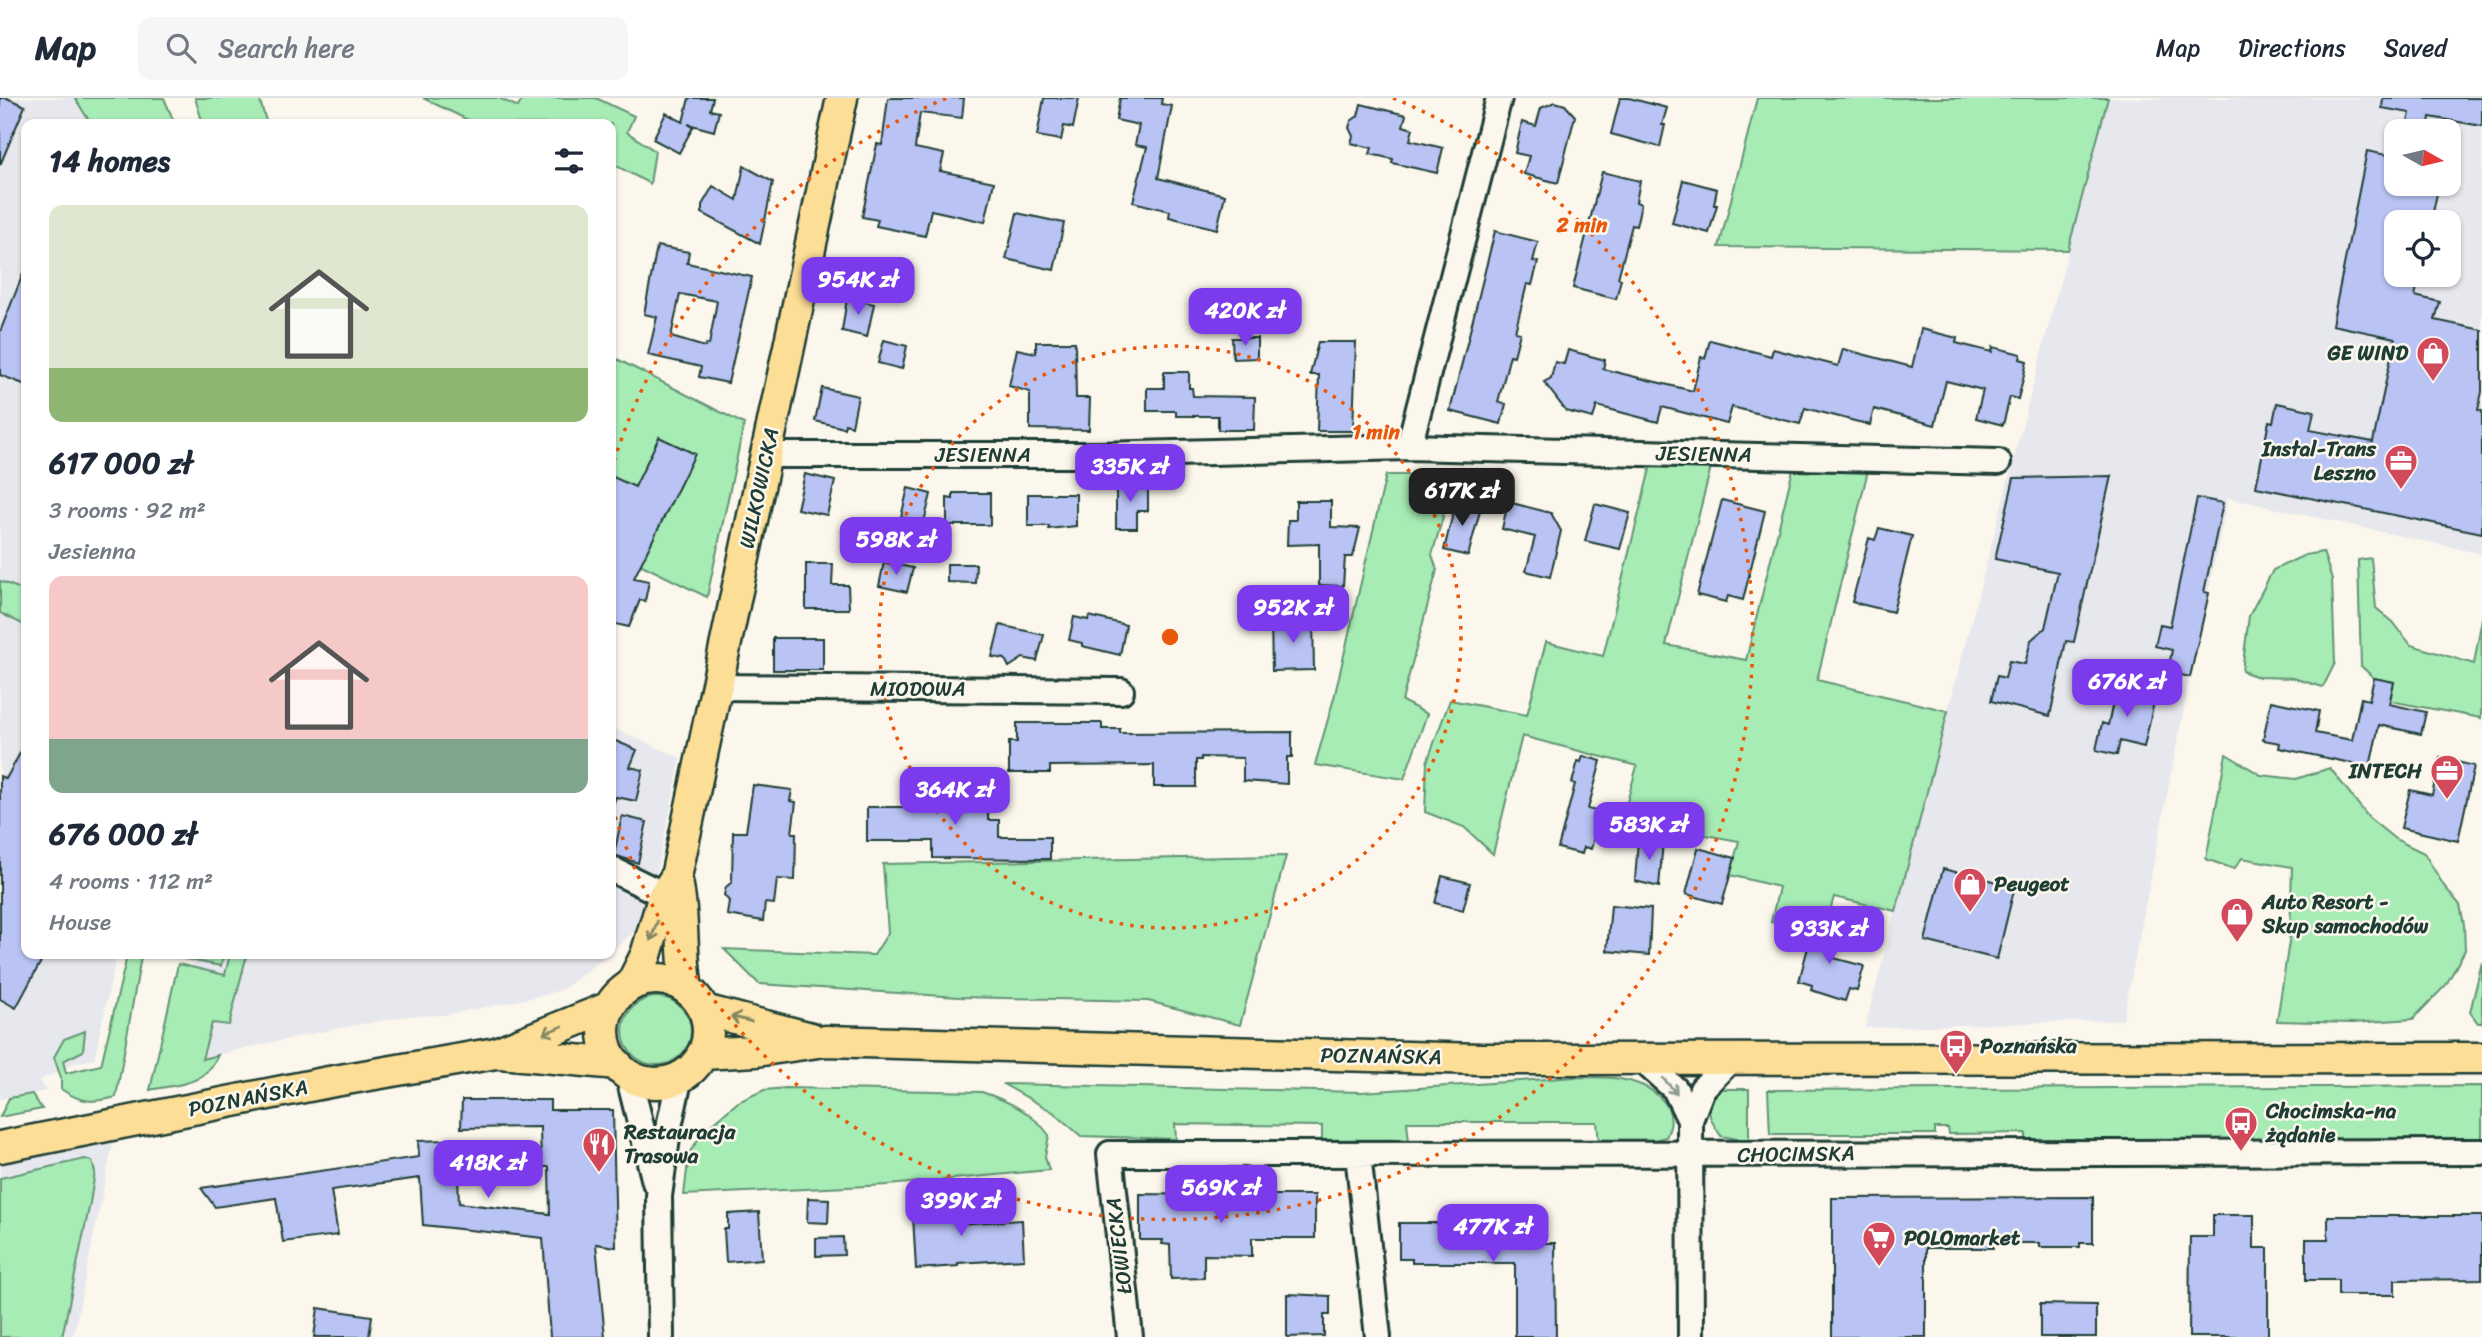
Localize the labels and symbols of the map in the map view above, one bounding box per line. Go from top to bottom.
north arrow [2384,119,2460,196]
text: 2 min [1556,206,1608,244]
pin: 954K zł [793,258,923,317]
pin: 420K zł [1180,288,1310,348]
place label: GE WIND [2327,334,2408,372]
shop icon: GE WIND [2414,334,2452,383]
text: 1 min [1352,413,1401,451]
street label: WILKOWICKA [728,424,790,552]
place label: Instal-Trans Leszno [2261,430,2377,492]
street label: JESIENNA [1655,434,1752,474]
street label: JESIENNA [934,436,1031,474]
office icon: Instal-Trans Leszno [2382,442,2420,491]
pin: 335K zł [1065,444,1195,504]
pin: 617K zł [1397,468,1527,528]
pin: 598K zł [831,518,961,577]
pin: 952K zł [1228,586,1358,645]
centre of rings [1158,625,1182,649]
pin: 676K zł [2062,660,2192,719]
street label: MIODOWA [870,670,966,708]
place label: INTECH [2348,752,2423,790]
office icon: INTECH [2428,752,2466,801]
pin: 364K zł [890,768,1020,827]
pin: 583K zł [1584,802,1714,862]
shop icon: Peugeot [1951,865,1989,914]
place label: Peugeot [1994,865,2070,903]
place label: Auto Resort - Skup samochodów [2261,883,2429,945]
shop icon: Auto Resort - Skup samochodów [2218,895,2256,944]
pin: 933K zł [1764,906,1894,966]
one-way arrow [647,920,660,942]
one-way arrow [730,1012,753,1025]
one-way arrow [542,1024,564,1037]
bus stop icon: Poznańska [1937,1027,1975,1076]
place label: Poznańska [1980,1027,2077,1065]
street label: POZNAŃSKA [1320,1036,1442,1076]
street label: POZNAŃSKA [185,1068,311,1128]
one-way arrow [1662,1077,1678,1095]
place label: Chocimska-na żądanie [2264,1092,2397,1154]
bus stop icon: Chocimska-na żądanie [2222,1104,2260,1153]
place label: Restauracja Trasowa [623,1113,737,1175]
restaurant icon: Restauracja Trasowa [580,1125,618,1174]
street label: CHOCIMSKA [1737,1134,1855,1174]
pin: 418K zł [423,1140,553,1200]
pin: 569K zł [1156,1166,1286,1225]
pin: 399K zł [896,1178,1026,1238]
street label: ŁOWIECKA [1094,1195,1144,1297]
pin: 477K zł [1428,1204,1558,1264]
supermarket icon: POLOmarket [1860,1219,1898,1268]
place label: POLOmarket [1904,1219,2021,1257]

